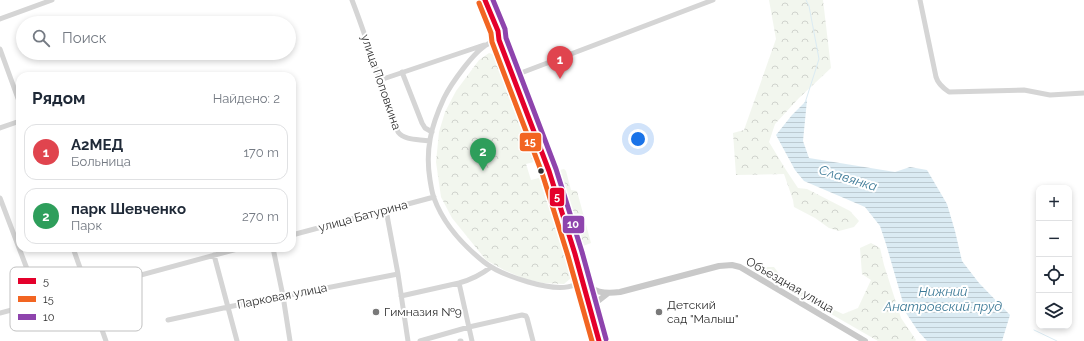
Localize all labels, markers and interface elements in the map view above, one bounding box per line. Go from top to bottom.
search box [16,16,296,60]
icon: search [30,27,52,49]
text: Поиск [62,29,107,47]
street label: улица Поповкина [358,32,404,132]
pin: 1 [547,46,573,79]
text: Рядом [32,88,85,108]
text: Найдено: 2 [213,91,280,106]
your location [628,129,648,149]
line badge: 15 [519,132,542,152]
text: А2МЕД [71,136,123,154]
text: 15 [524,136,536,149]
pin: 2 [470,138,496,171]
text: 1 [43,145,49,160]
text: 170 m [243,145,279,160]
text: Больница [71,154,131,169]
water label: Славянка [817,162,879,194]
unlabelled marker [536,166,546,176]
map controls [1036,185,1072,329]
button: + [1036,185,1072,221]
line badge: 5 [549,187,565,207]
text: 5 [554,191,560,204]
street label: улица Батурина [317,197,409,235]
text: парк Шевченко [71,200,186,218]
text: 2 [42,209,50,224]
text: 270 m [242,209,279,224]
line badge: 10 [562,215,585,234]
text: Парк [71,218,102,233]
text: 10 [567,218,579,231]
button: − [1036,221,1072,257]
street label: Объездная улица [744,254,836,316]
button: locate [1036,257,1072,293]
legend [10,267,142,331]
text: 5 [43,275,49,288]
street label: Парковая улица [236,280,328,312]
water label: Нижний Анатровский пруд [883,284,1002,314]
text: 15 [43,293,54,306]
button: layers [1036,293,1072,329]
place label: Детский сад "Малыш" [667,298,738,326]
place label: Гимназия №9 [384,305,462,319]
marker: Гимназия №9 [371,307,381,317]
marker: Детский сад "Малыш" [654,307,664,317]
text: 10 [43,311,55,324]

